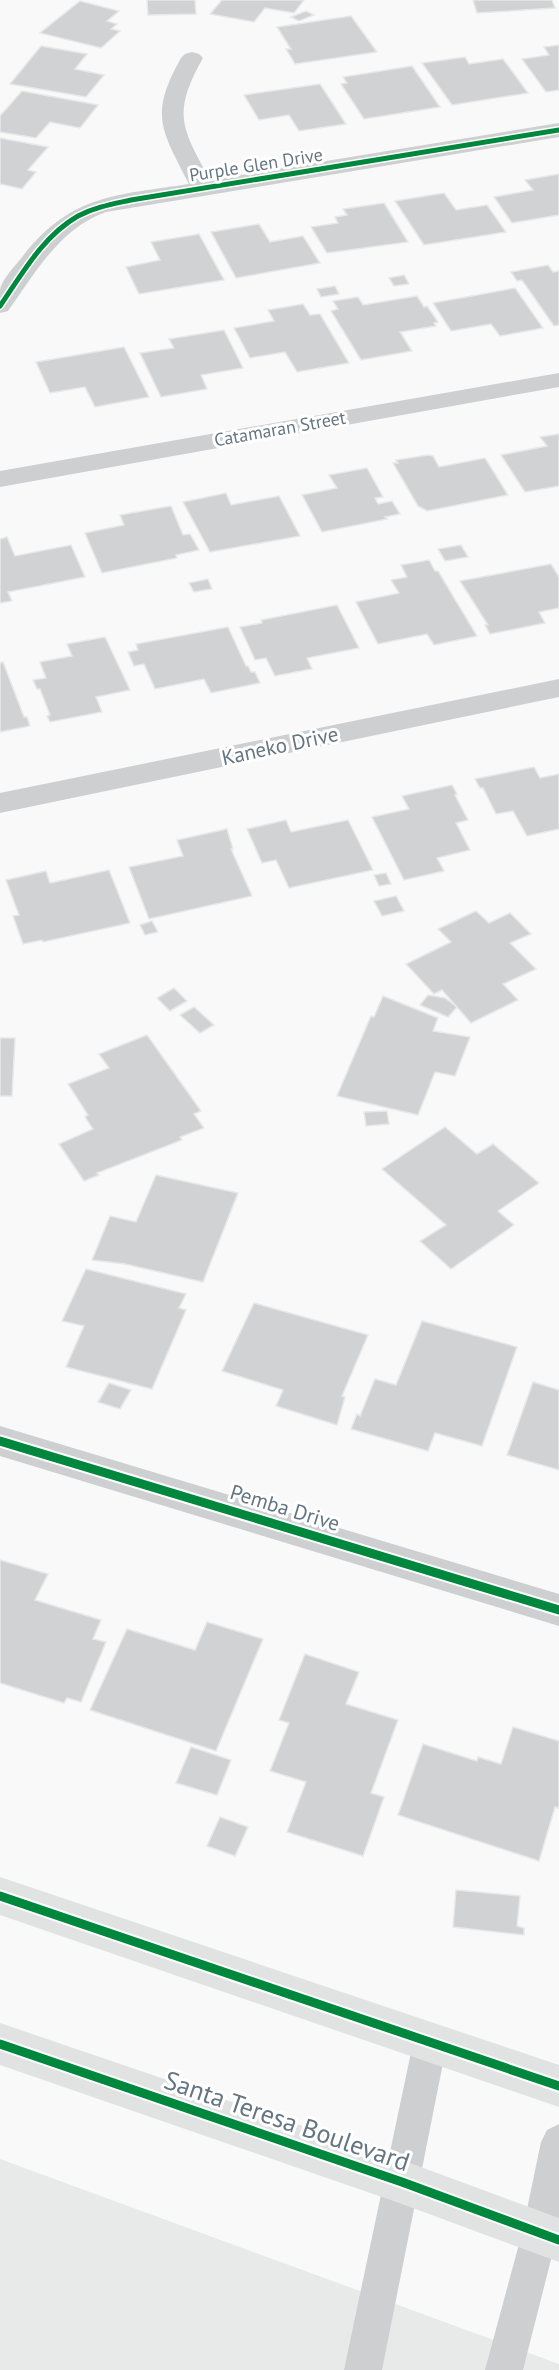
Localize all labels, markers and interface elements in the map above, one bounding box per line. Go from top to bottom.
street label: Purple Glen Drive [188,143,324,186]
street label: Catamaran Street [212,406,347,451]
street label: Kaneko Drive [219,720,341,771]
street label: Pemba Drive [227,1478,343,1537]
street label: Santa Teresa Boulevard [160,2063,414,2178]

